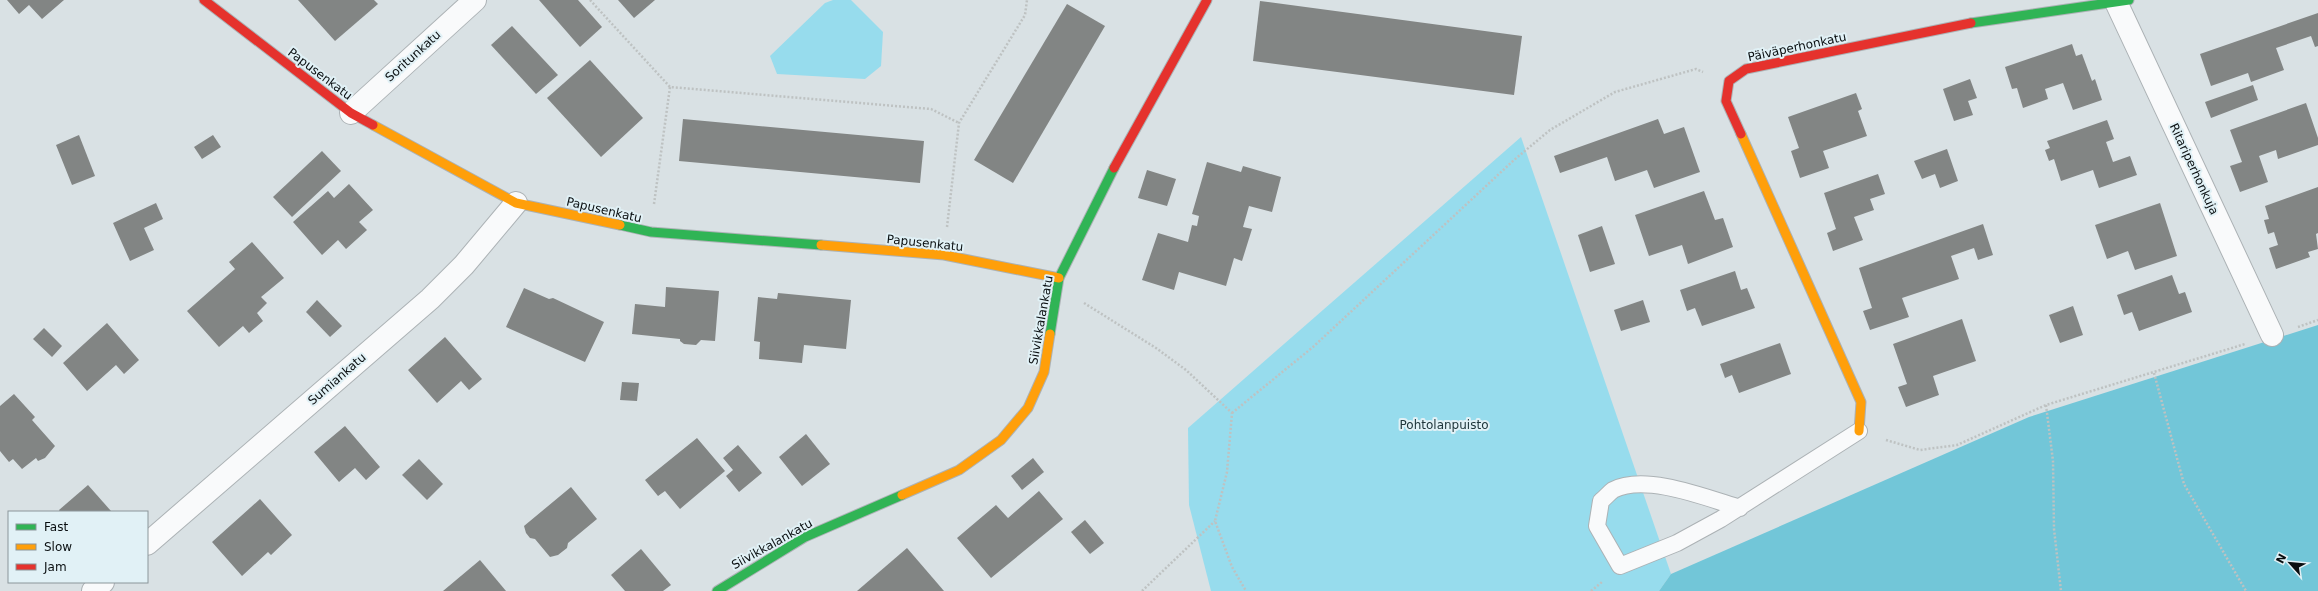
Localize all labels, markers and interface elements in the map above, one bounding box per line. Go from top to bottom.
street label: Soritunkatu [382,28,444,84]
street label: Päiväperhonkatu [1746,30,1848,64]
street label: Papusenkatu [285,45,355,103]
street label: Ritariperhonkuja [2167,121,2221,217]
street label: Papusenkatu [565,195,643,225]
street label: Papusenkatu [886,232,964,254]
street label: Siivikkalankatu [1026,274,1056,366]
street label: Sumiankatu [305,350,369,408]
park label: Pohtolanpuisto [1400,418,1488,432]
legend [8,511,148,583]
street label: Siivikkalankatu [729,516,815,572]
text: Fast [44,520,68,534]
text: Slow [44,540,72,554]
north arrow [2270,543,2310,583]
text: N [2274,552,2289,566]
text: Jam [43,560,67,574]

